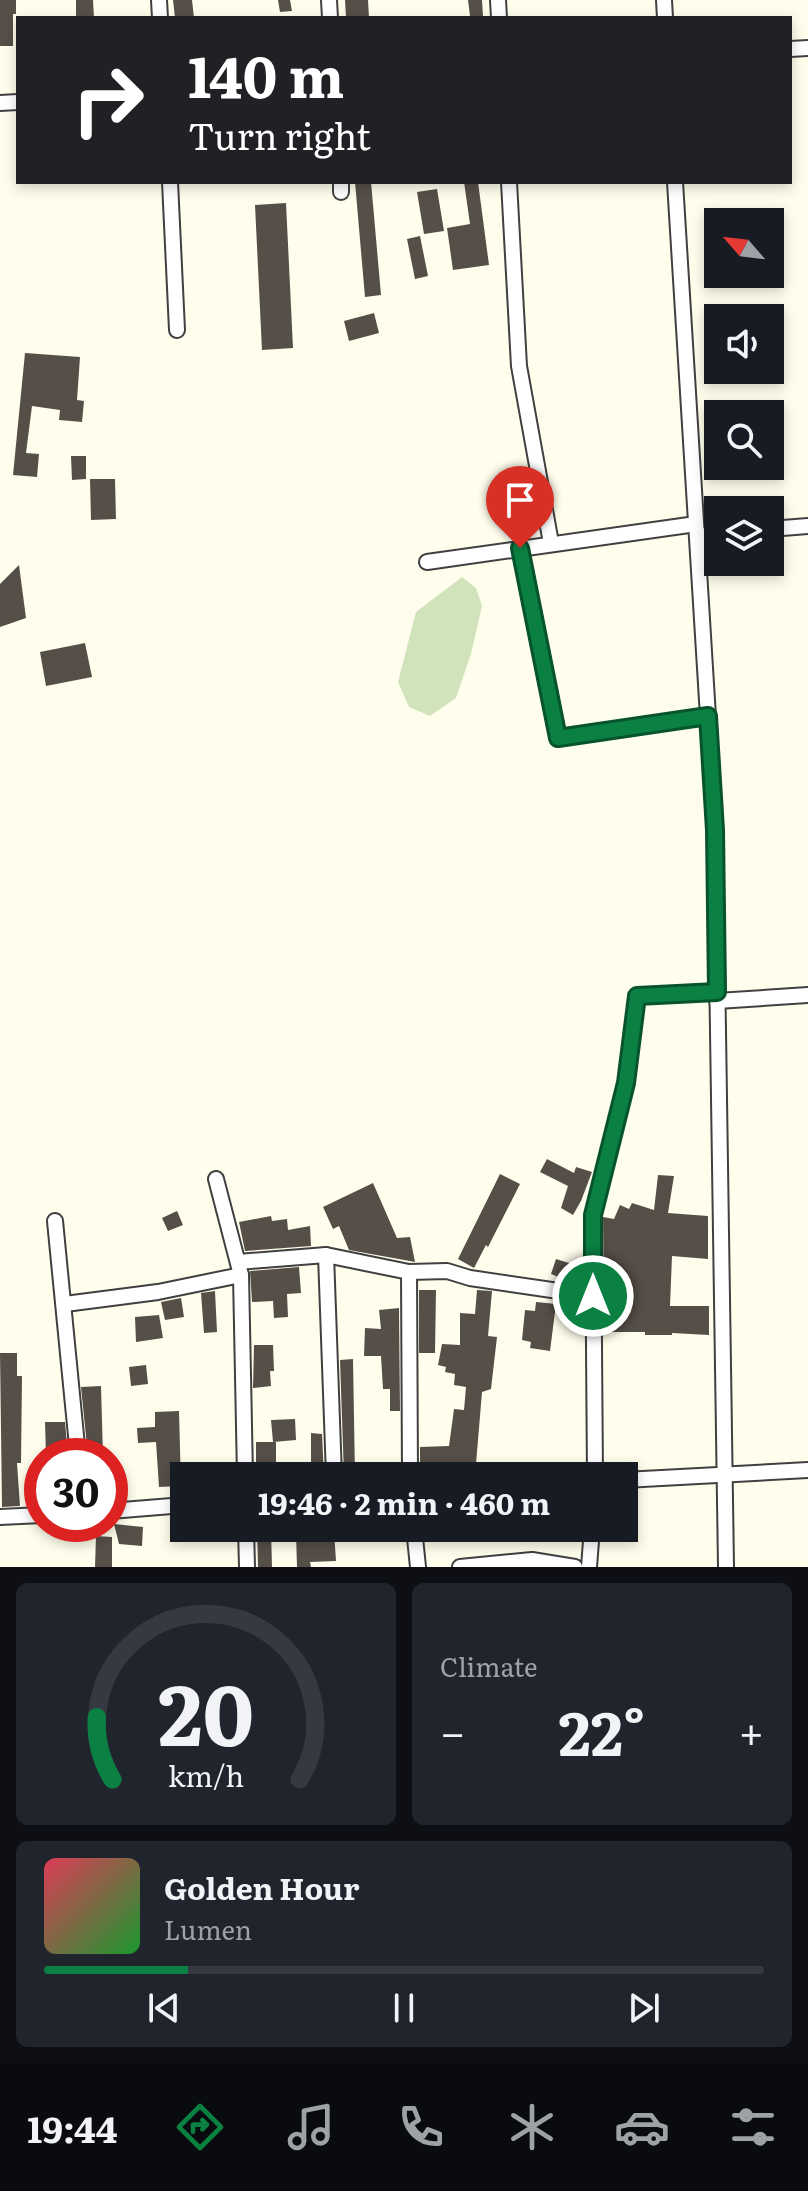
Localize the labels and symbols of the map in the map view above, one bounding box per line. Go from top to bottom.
north arrow [704,208,784,288]
pin [486,466,554,548]
position arrow [551,1254,635,1338]
speed limit sign: 30 [24,1438,128,1542]

